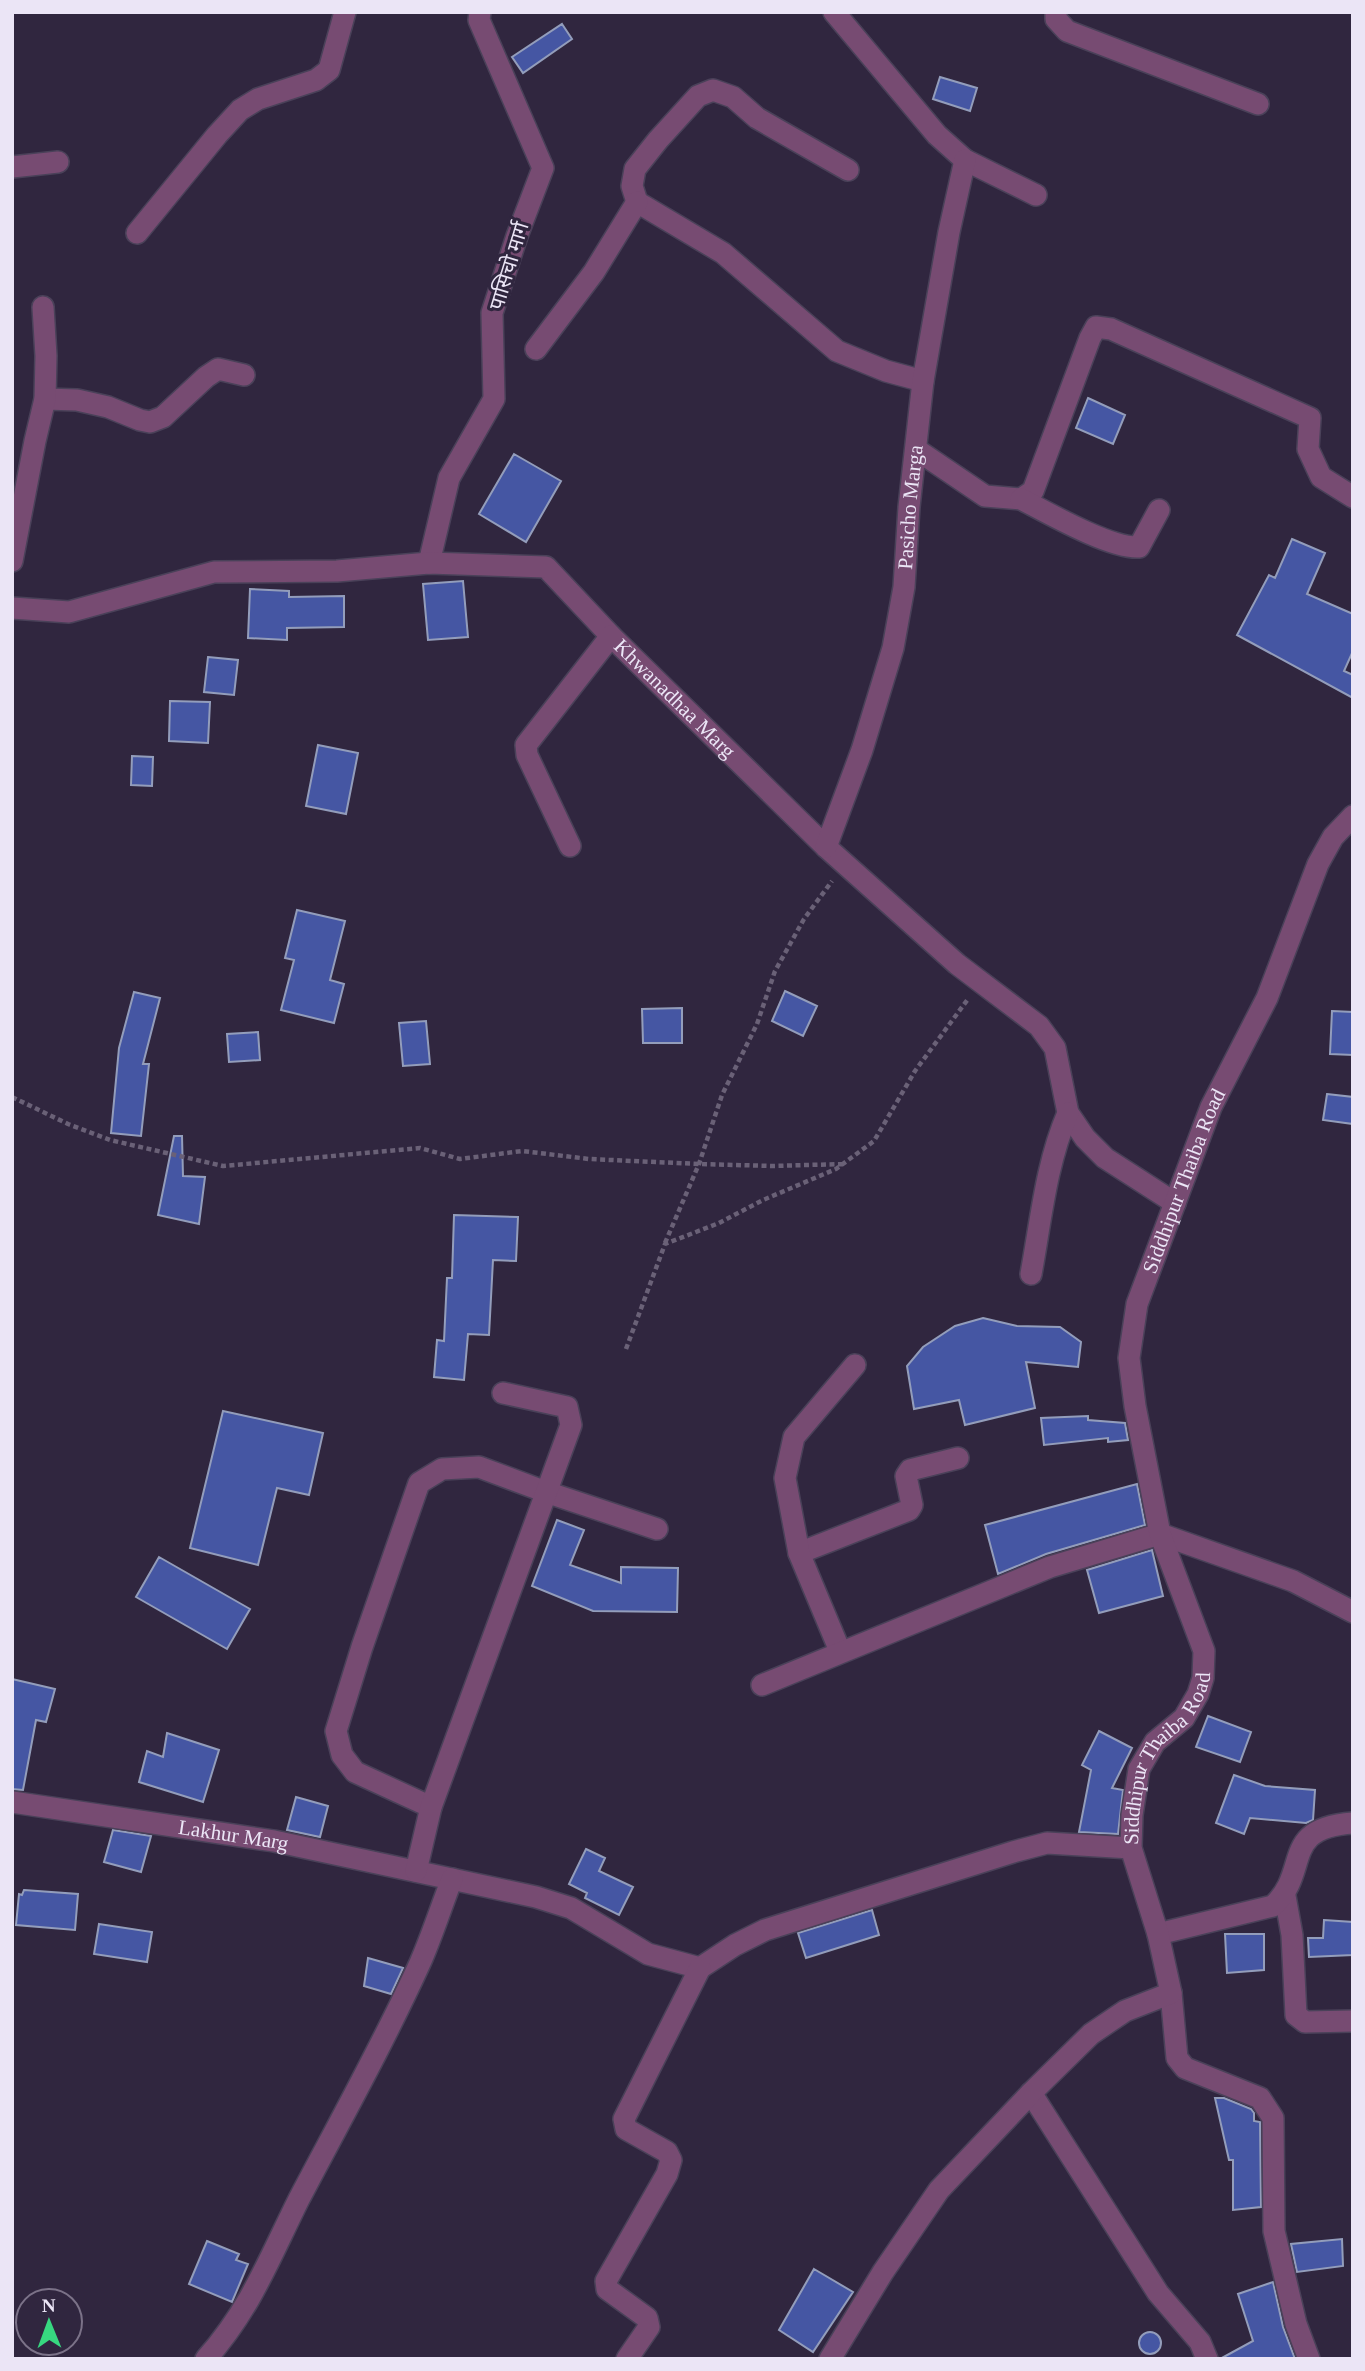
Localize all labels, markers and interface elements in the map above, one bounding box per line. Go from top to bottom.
street label: पासिचो मार्ग [484,218,534,313]
street label: Pasicho Marga [893,443,928,570]
street label: Khwanadhaa Marg [609,634,741,763]
street label: Siddhipur Thaiba Road [1138,1084,1231,1277]
street label: Siddhipur Thaiba Road [1119,1671,1215,1845]
street label: Lakhur Marg [177,1815,291,1856]
north arrow [14,2287,84,2357]
text: N [42,2295,56,2316]

